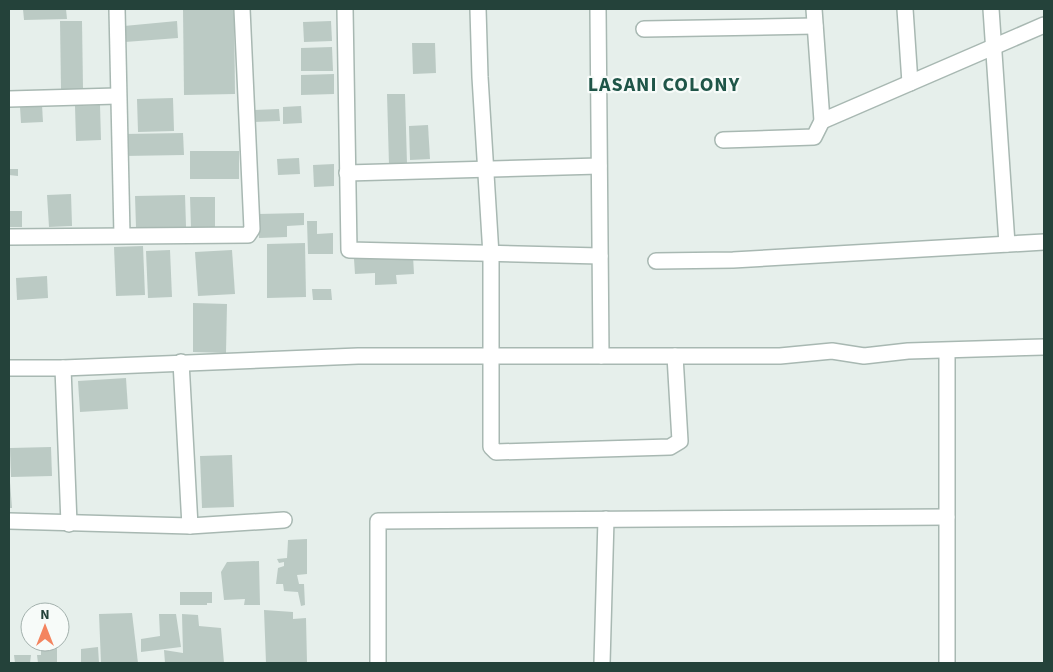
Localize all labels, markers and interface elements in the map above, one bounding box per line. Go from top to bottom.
district label: LASANI COLONY [588,71,740,99]
north arrow [20,602,70,652]
text: N [40,605,50,625]

